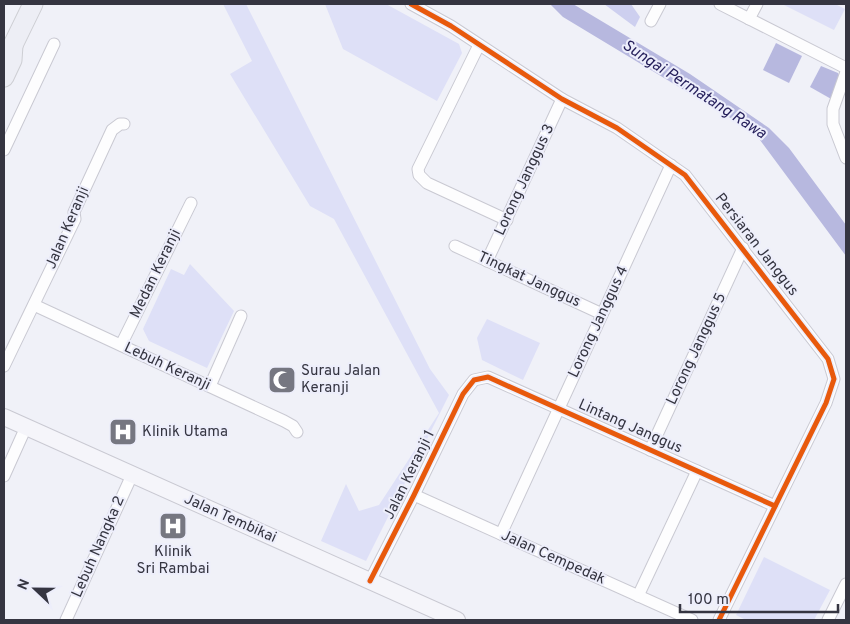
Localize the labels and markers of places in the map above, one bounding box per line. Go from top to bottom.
place label: Surau Jalan Keranji [301,362,380,398]
mosque icon: Surau Jalan Keranji [267,365,297,395]
hospital icon: Klinik Utama [108,417,138,447]
place label: Klinik Utama [142,423,228,442]
hospital icon: Klinik Sri Rambai [158,511,188,541]
place label: Klinik Sri Rambai [136,543,210,579]

